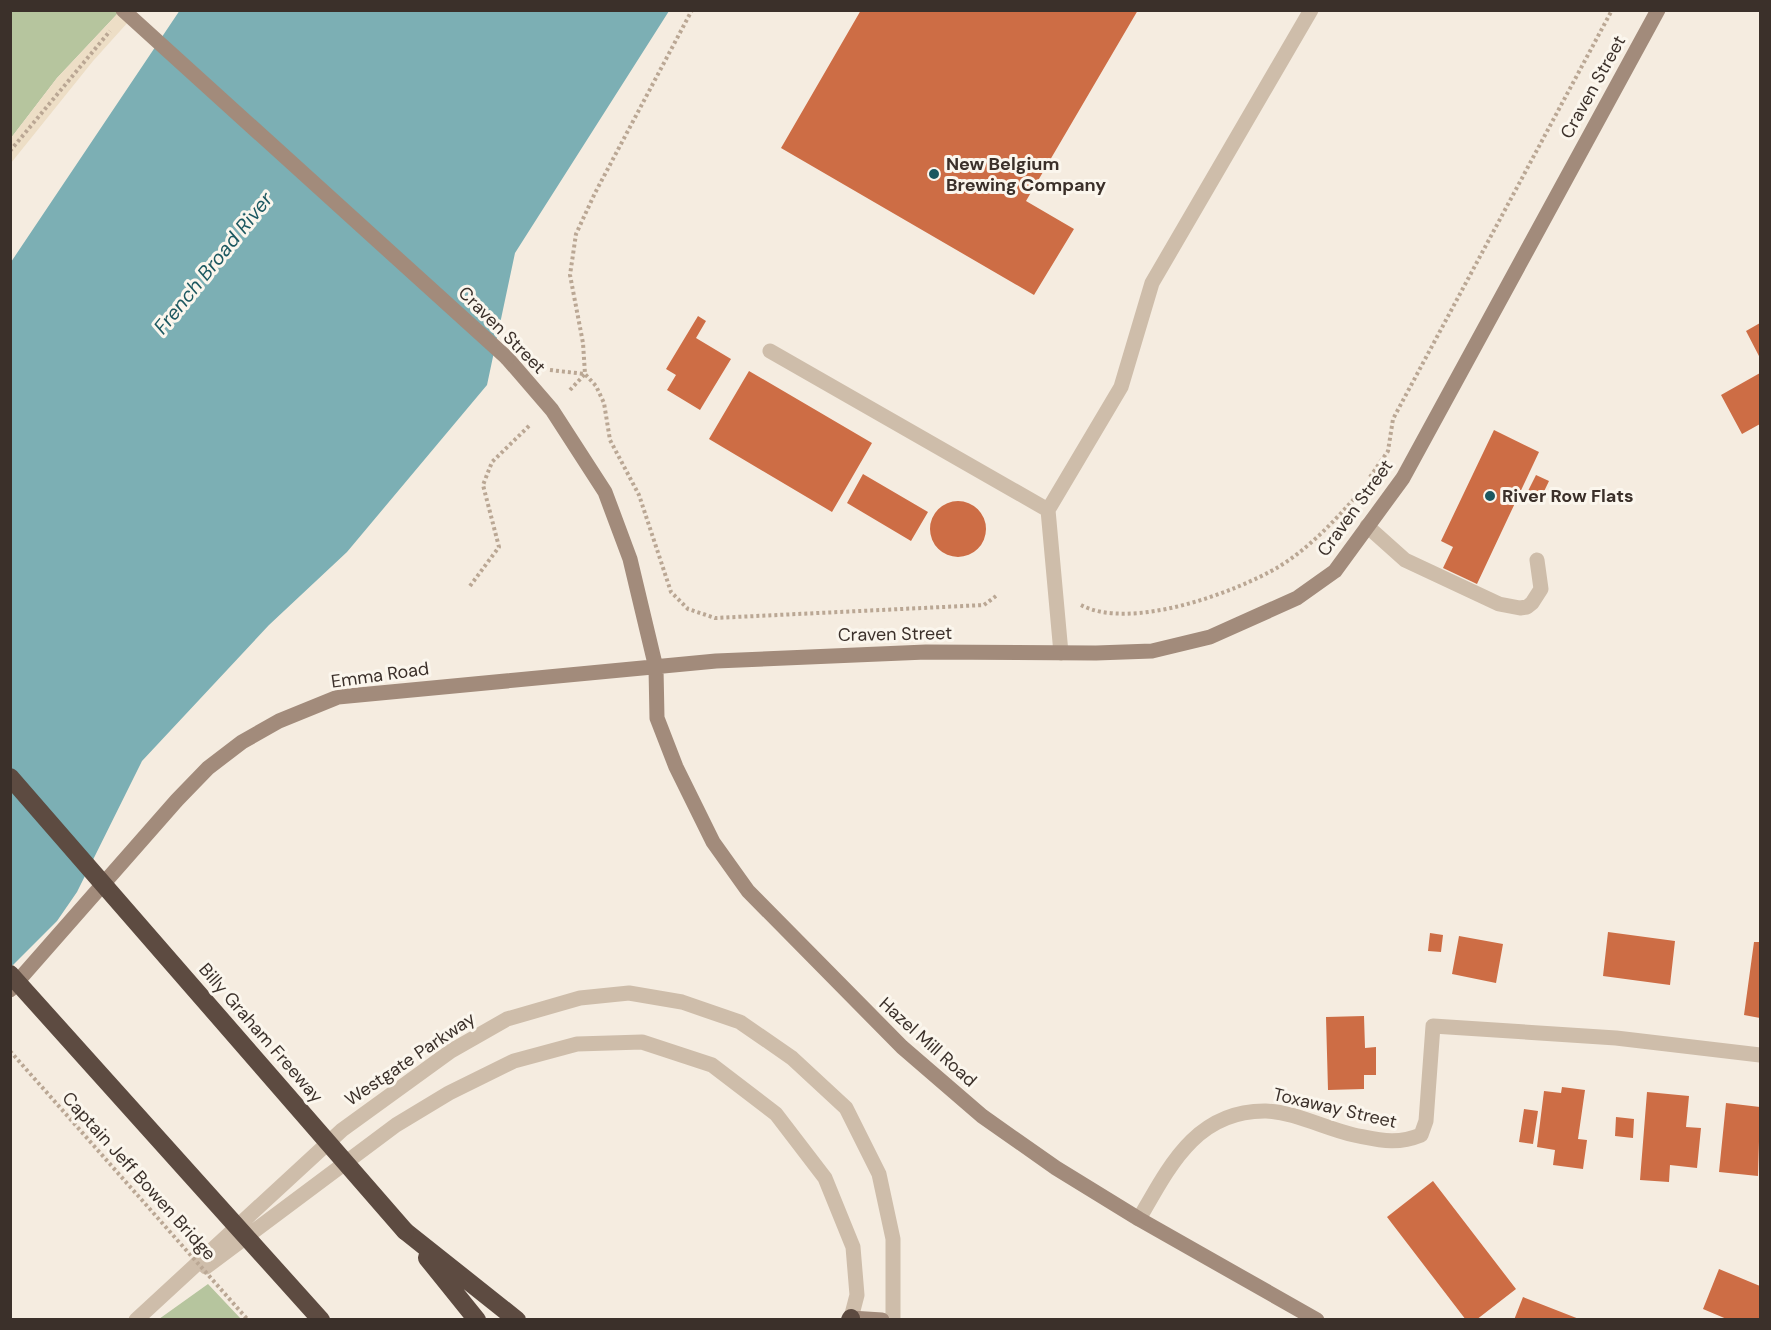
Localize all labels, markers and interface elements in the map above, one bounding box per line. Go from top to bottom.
street label: Craven Street [1555,31,1631,143]
place label: New Belgium Brewing Company [946,152,1106,197]
marker: New Belgium Brewing Company [927,167,941,181]
water label: French Broad River [148,186,279,339]
street label: Craven Street [453,281,551,379]
street label: Craven Street [1312,455,1398,561]
place label: River Row Flats [1502,484,1634,508]
marker: River Row Flats [1483,489,1497,503]
street label: Craven Street [838,621,952,647]
street label: Emma Road [329,656,431,694]
street label: Billy Graham Freeway [194,958,328,1108]
street label: Hazel Mill Road [874,992,982,1092]
street label: Westgate Parkway [340,1006,480,1112]
street label: Toxaway Street [1271,1082,1399,1134]
street label: Captain Jeff Bowen Bridge [57,1087,221,1265]

